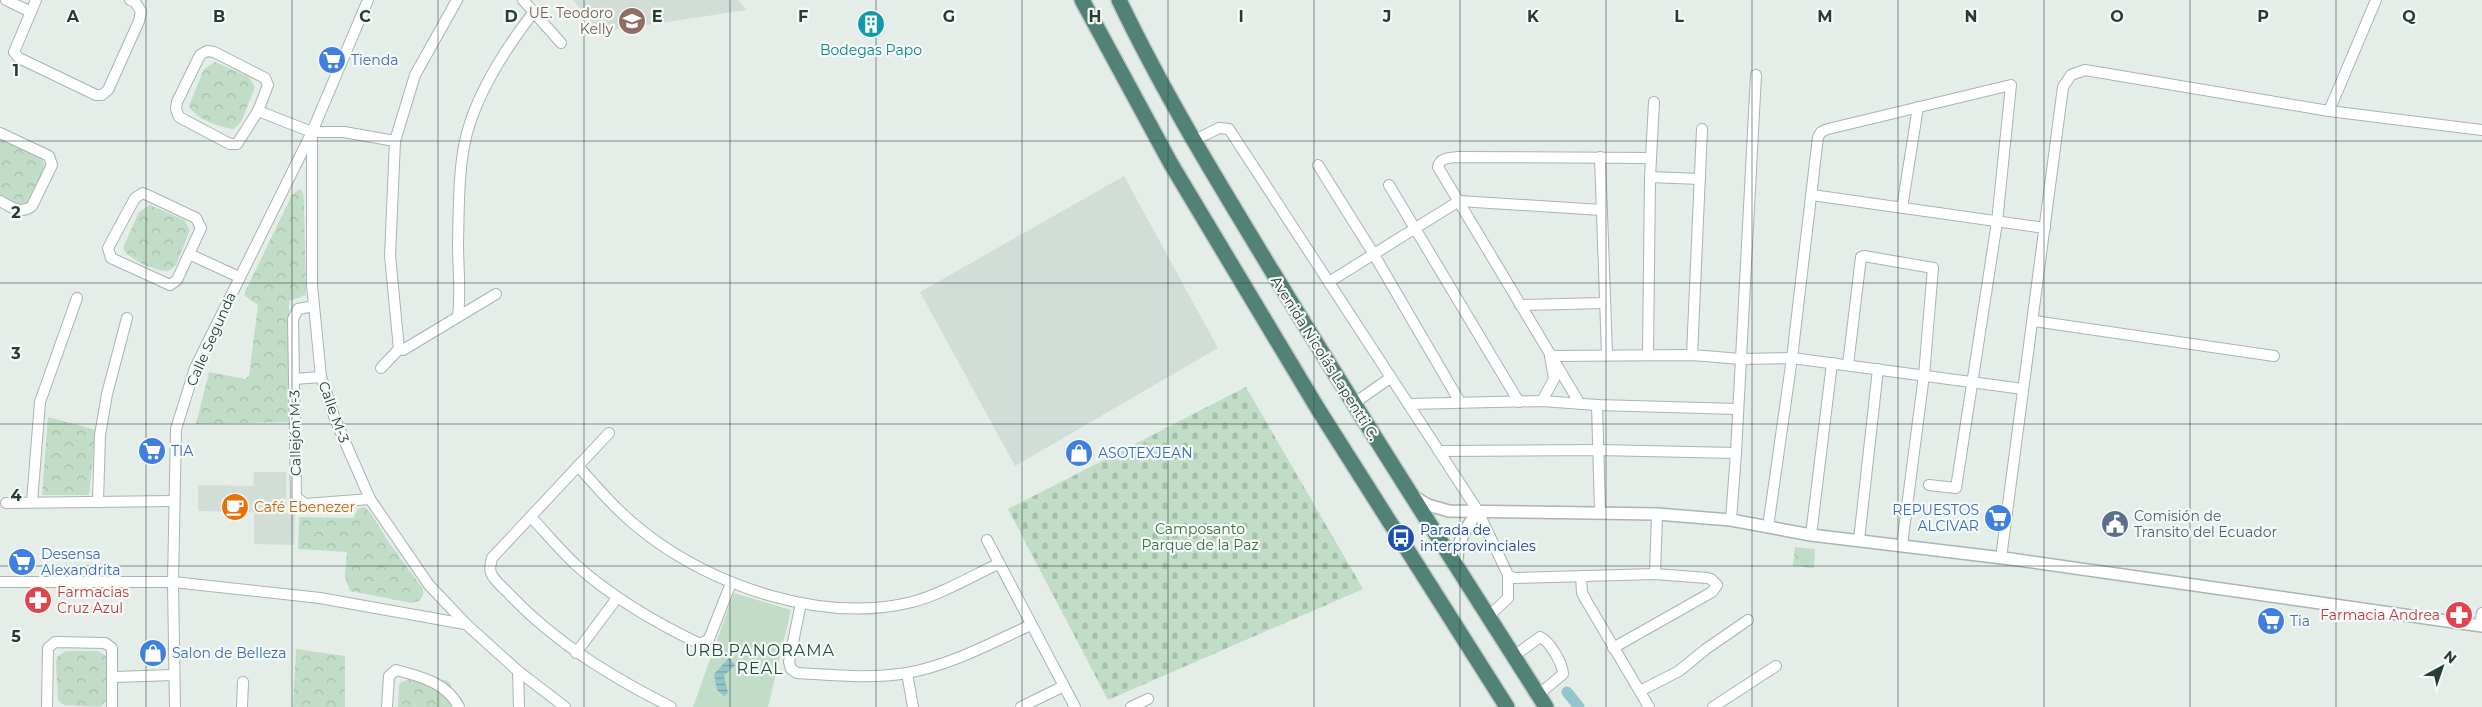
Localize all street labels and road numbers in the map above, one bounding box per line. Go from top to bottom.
street label: Avenida Nicolás Lapentti C. [1267,273,1383,443]
street label: Calle Segunda [182,289,240,389]
street label: Calle M-3 [315,379,353,445]
street label: Callejón M-3 [285,390,305,476]

